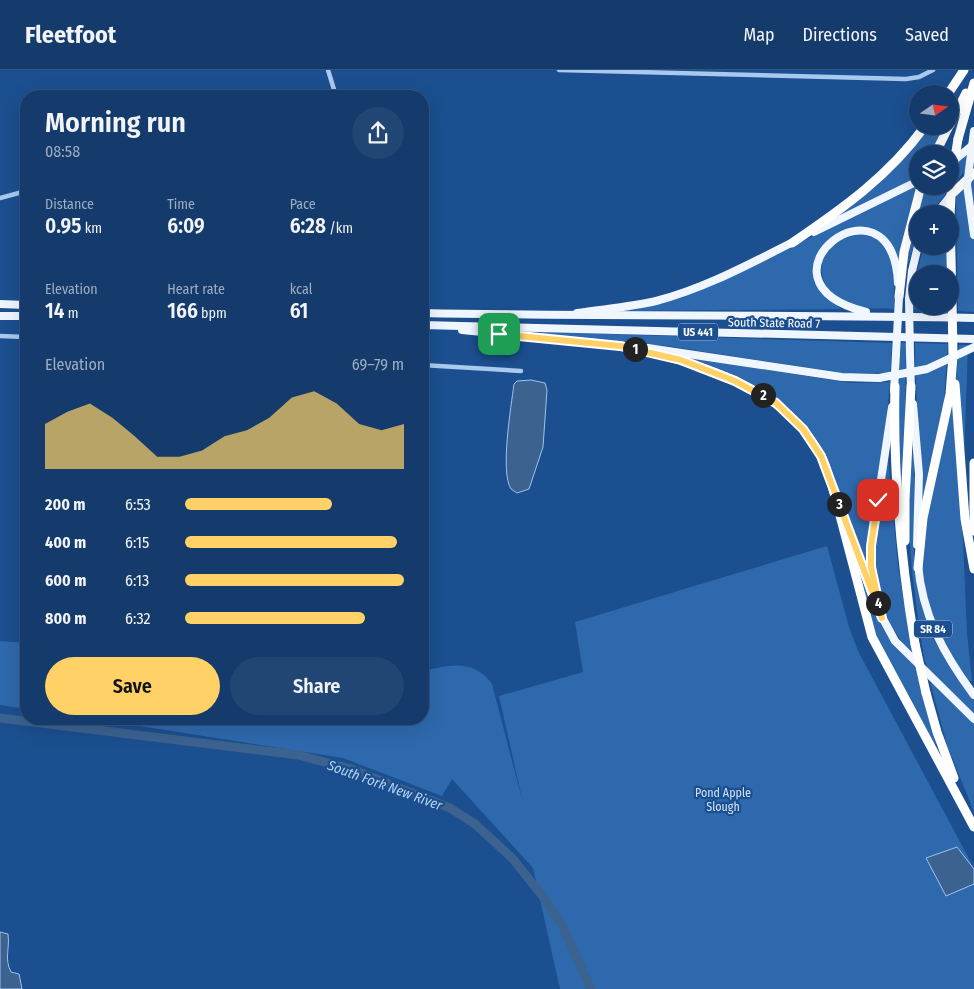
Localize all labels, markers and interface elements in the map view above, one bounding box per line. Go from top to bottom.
text: Fleetfoot [25,21,116,49]
text: Map [743,24,775,46]
text: Directions [803,24,877,46]
text: Saved [905,24,949,46]
north arrow [909,85,959,135]
map controls [909,85,959,315]
text: Morning run [45,106,186,139]
button: share [352,107,404,159]
text: 08:58 [45,142,80,161]
button: layers [909,145,959,195]
text: Distance [45,196,94,213]
text: Time [167,196,195,213]
text: Pace [290,196,316,213]
button: + [909,205,959,255]
text: 0.95 [45,213,81,239]
text: 6:09 [167,213,205,239]
text: 6:28 [290,213,326,239]
text: km [81,220,102,237]
text: /km [326,220,353,237]
button: − [909,265,959,315]
text: Elevation [45,281,98,298]
text: Heart rate [167,281,225,298]
text: kcal [290,281,312,298]
text: 14 [45,298,64,324]
text: 166 [167,298,198,324]
text: 61 [290,298,308,324]
text: m [64,305,78,322]
text: bpm [198,305,227,322]
pin [478,313,520,355]
street label: South State Road 7 [728,315,820,331]
icon: arrive [485,320,513,348]
road number: US 441 [678,323,718,340]
pin: 1 [622,336,648,362]
text: 1 [633,341,638,358]
text: Elevation [45,355,105,374]
text: 69–79 m [352,355,404,374]
pin: 2 [750,382,776,408]
text: 2 [760,387,767,404]
pin [857,479,899,521]
icon: check [864,486,892,514]
pin: 3 [826,492,852,516]
text: 200 m [45,495,85,514]
text: 6:53 [125,495,151,514]
text: 3 [836,496,843,513]
text: 400 m [45,533,86,552]
text: 6:15 [125,533,149,552]
text: 600 m [45,571,86,590]
text: 6:13 [125,571,149,590]
pin: 4 [866,590,890,616]
text: 4 [875,595,882,612]
text: 800 m [45,609,86,628]
text: 6:32 [125,609,151,628]
road number: SR 84 [914,620,952,638]
button: Save [45,657,220,715]
button: Share [230,657,404,715]
water label: South Fork New River [324,757,445,814]
park label: Pond Apple Slough [695,786,751,814]

